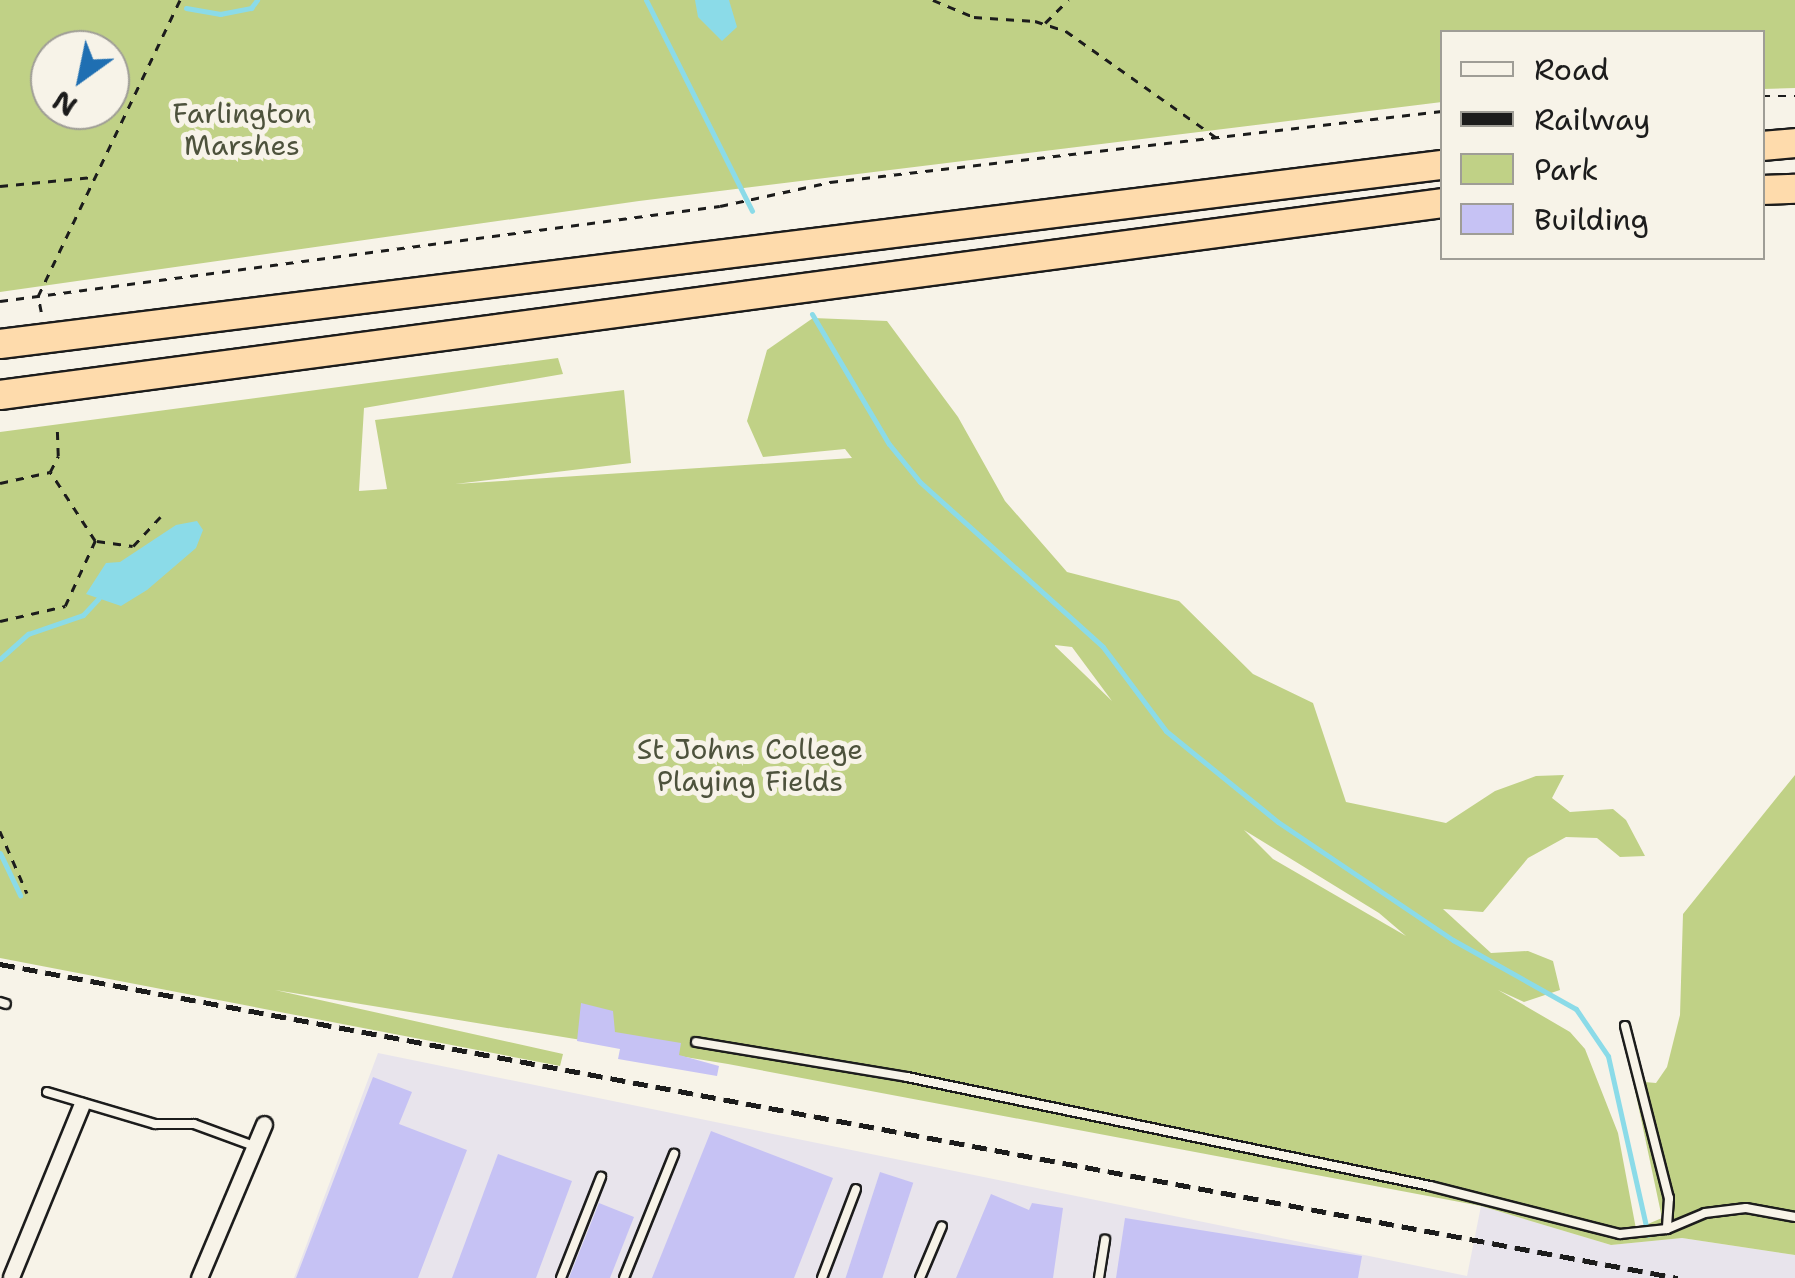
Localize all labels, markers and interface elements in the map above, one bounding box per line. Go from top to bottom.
north arrow [30,30,130,130]
legend [1440,30,1765,260]
text: Road [1534,49,1609,90]
text: N [45,82,84,125]
park label: Farlington Marshes [173,96,311,162]
text: Railway [1534,99,1650,140]
text: Park [1534,149,1598,190]
text: Building [1534,199,1649,240]
park label: St Johns College Playing Fields [637,732,863,798]

